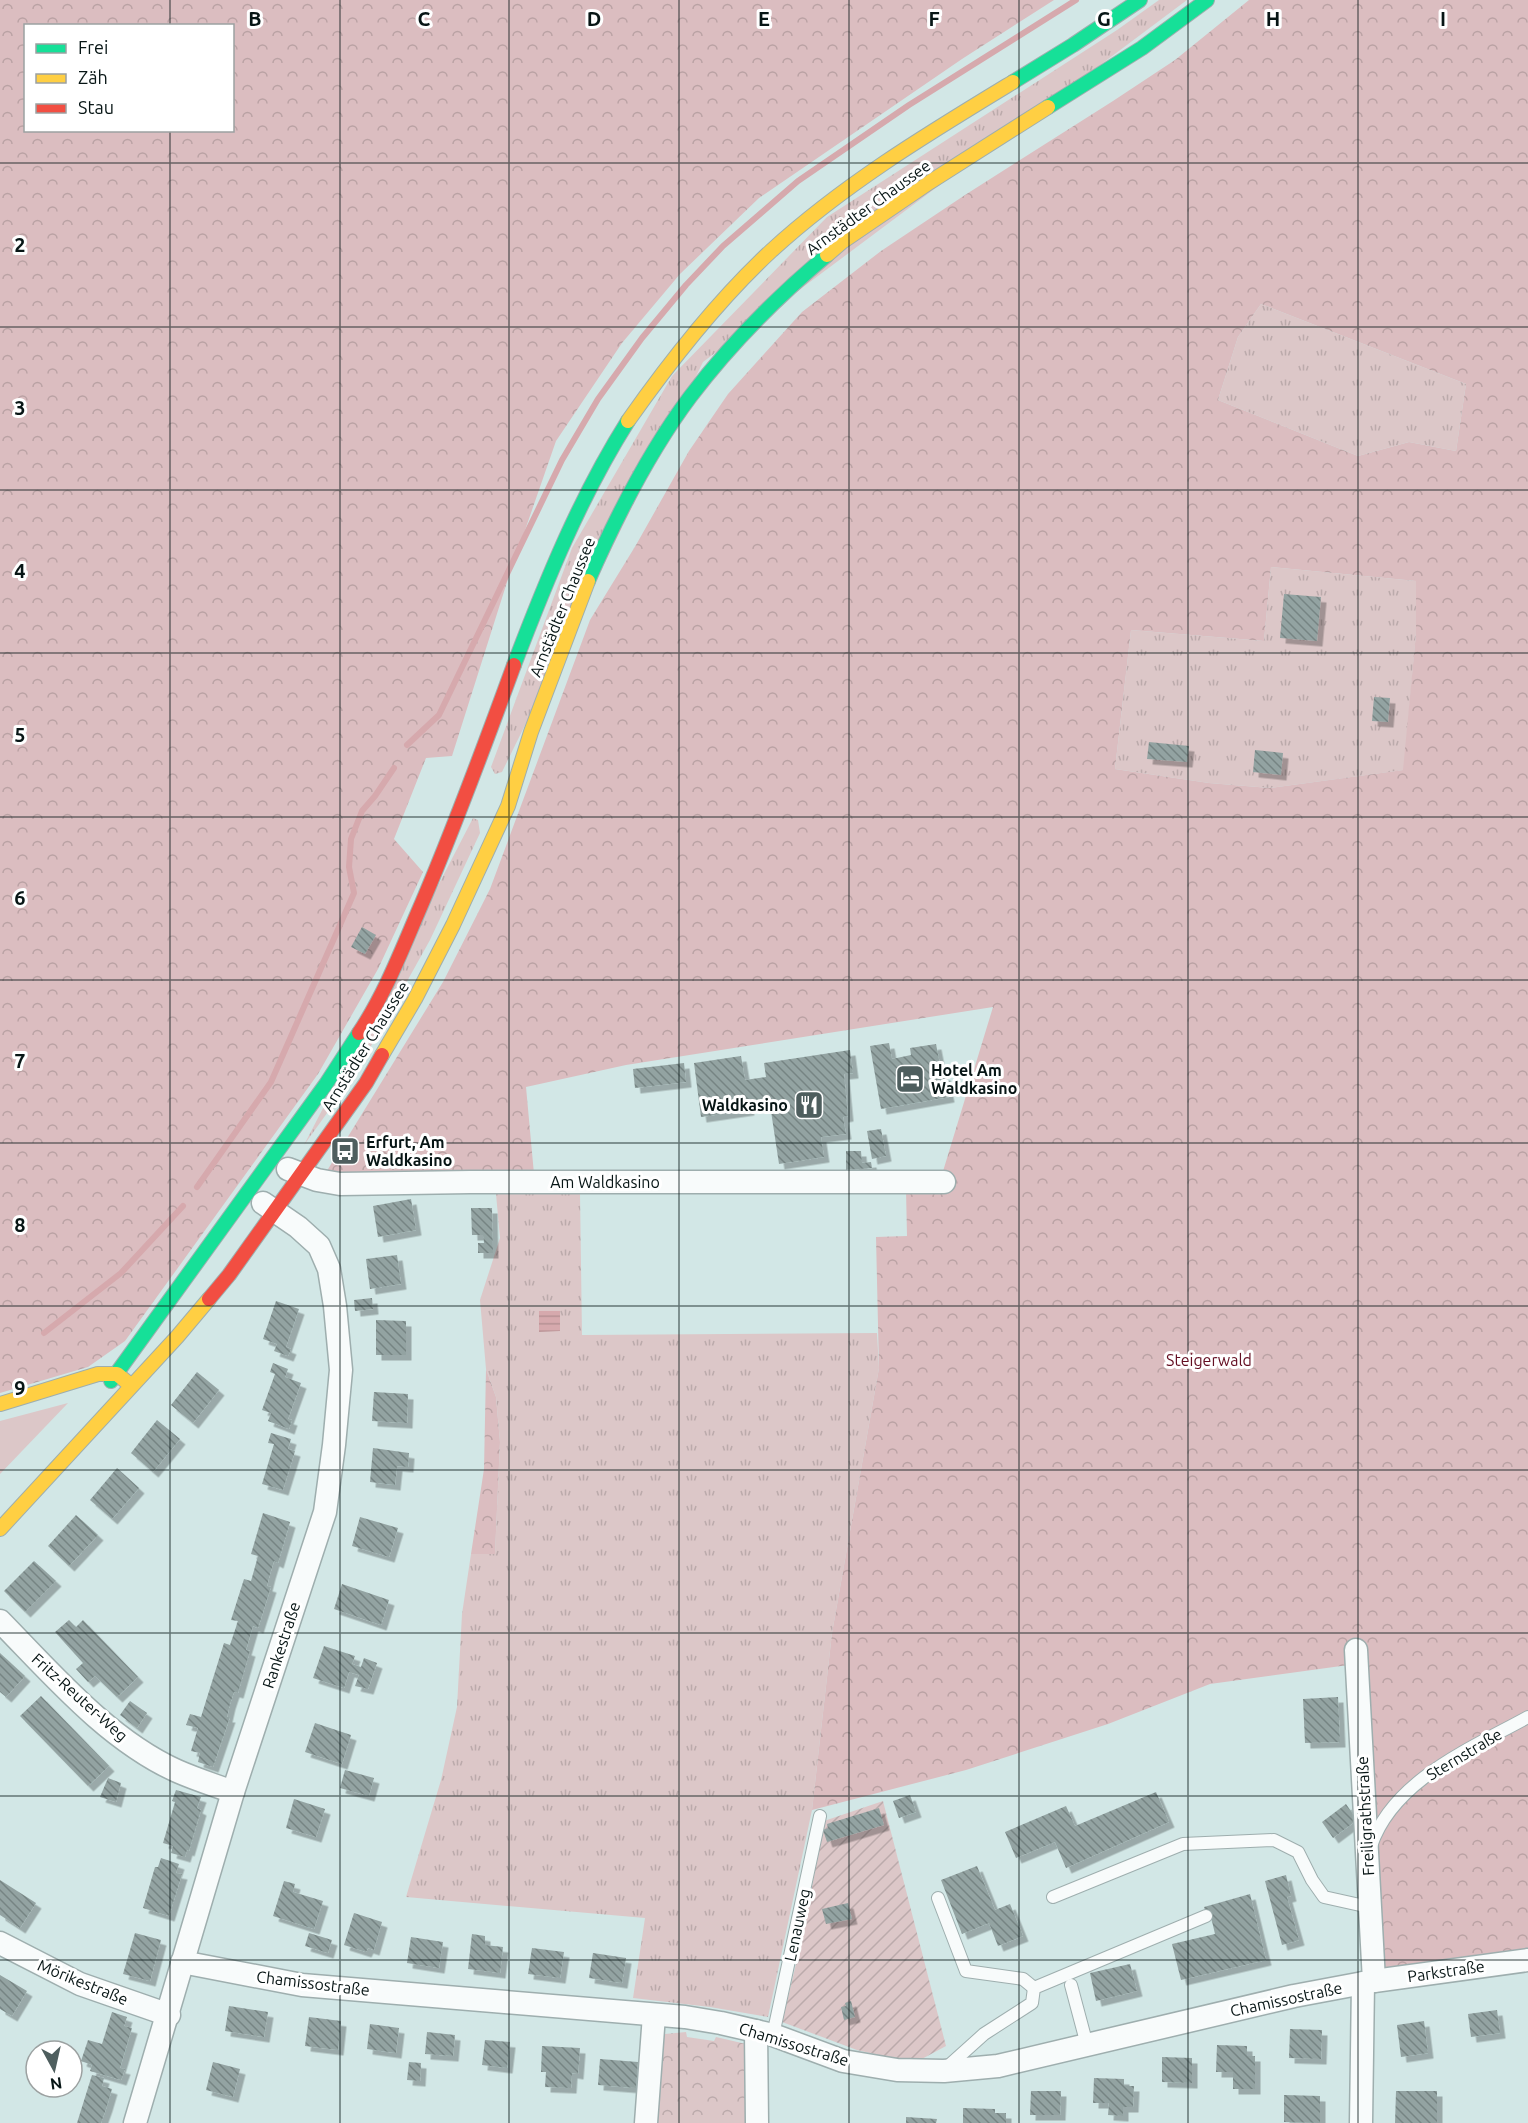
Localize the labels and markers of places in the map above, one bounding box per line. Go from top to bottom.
place label: Hotel Am Waldkasino [931,1061,1017,1097]
hotel icon: Hotel Am Waldkasino [894,1063,926,1095]
restaurant icon: Waldkasino [793,1089,825,1121]
place label: Waldkasino [702,1096,788,1114]
place label: Erfurt, Am Waldkasino [366,1133,452,1169]
bus stop icon: Erfurt, Am Waldkasino [329,1135,361,1167]

